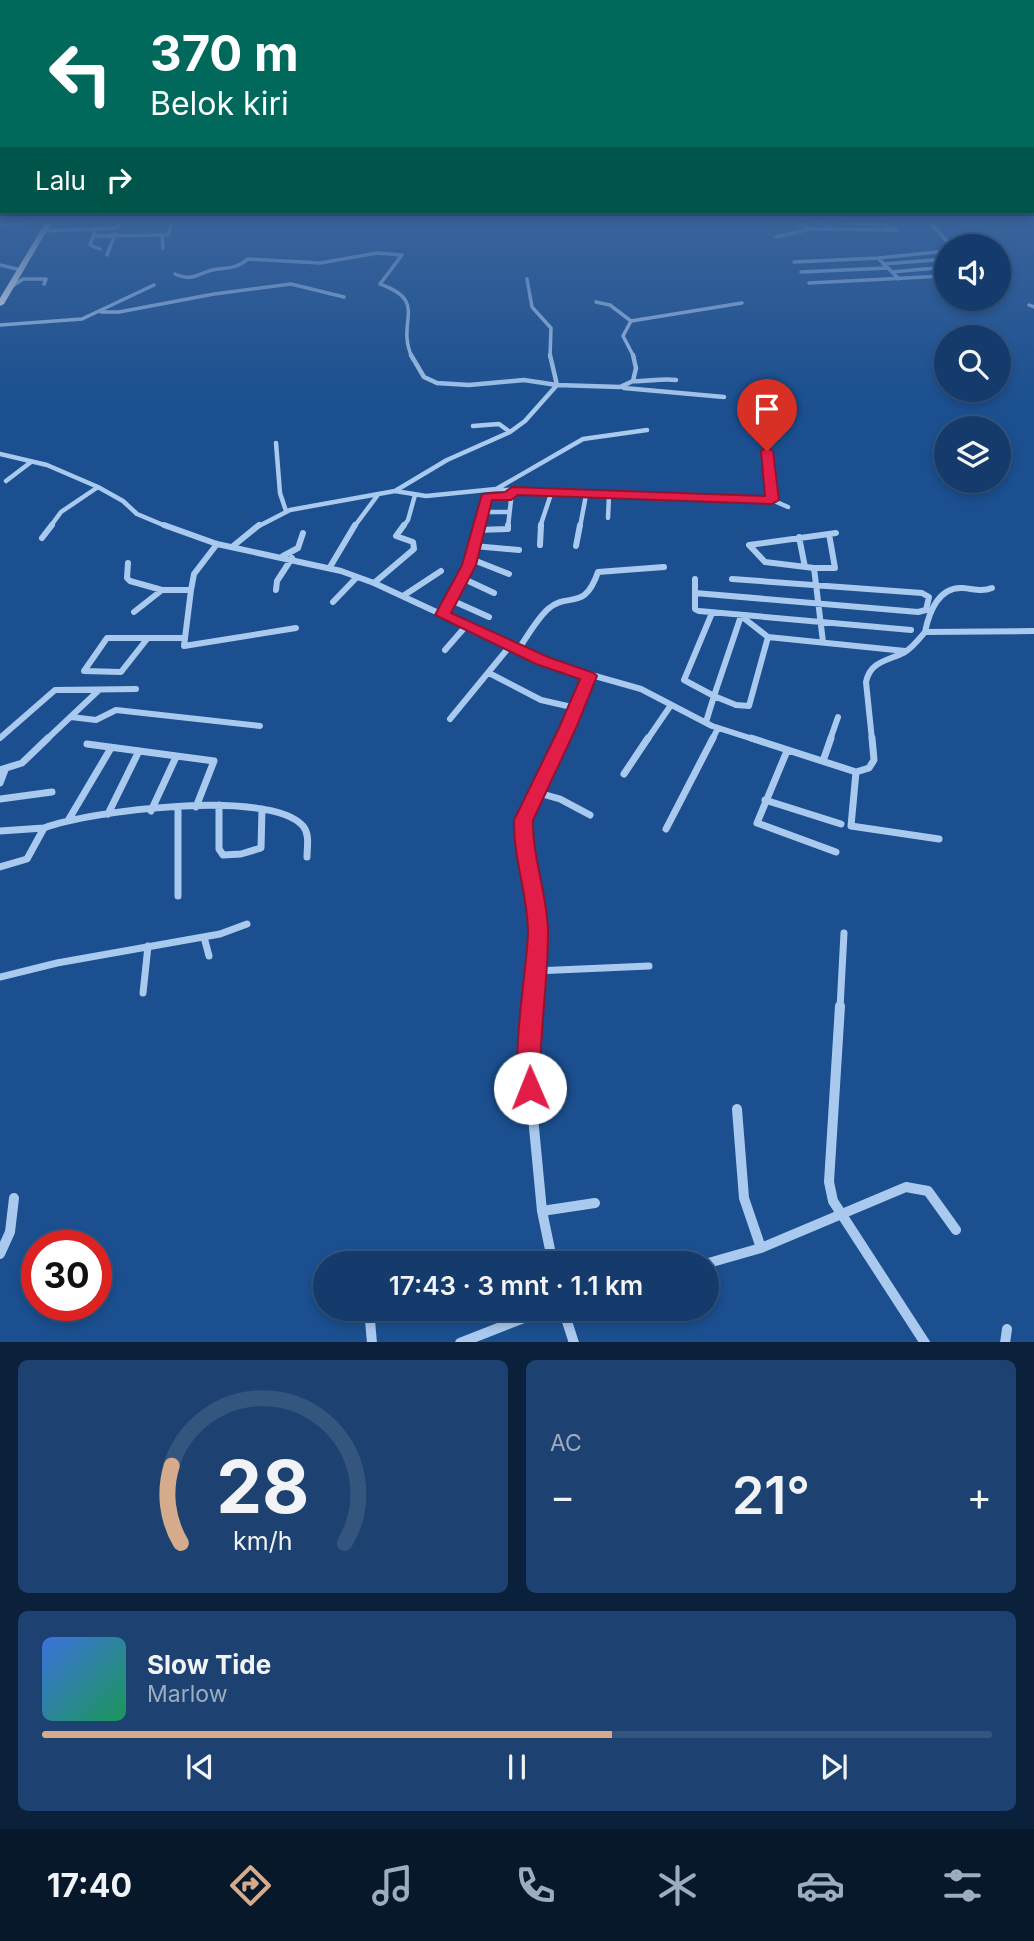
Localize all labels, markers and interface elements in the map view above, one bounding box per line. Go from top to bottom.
text: 370 m [150,24,299,83]
icon: left [35,28,126,119]
text: Belok kiri [150,84,289,123]
icon: right [100,161,138,199]
text: Lalu [35,165,86,196]
map controls [934,234,1011,493]
button: sound [934,234,1011,311]
button: search [934,325,1011,402]
pin [737,379,797,451]
icon: arrive [748,390,786,428]
button: layers [934,416,1011,493]
position arrow [493,1051,567,1125]
speed limit sign: 30 [21,1230,112,1321]
text: 17:43 · 3 mnt · 1.1 km [389,1270,643,1301]
text: AC [550,1429,582,1457]
text: 28 [216,1442,310,1531]
text: 21° [732,1464,810,1527]
text: − [550,1473,575,1519]
text: + [967,1473,992,1519]
text: km/h [233,1525,293,1555]
text: Slow Tide [147,1649,271,1680]
text: Marlow [147,1680,227,1708]
icon: previous [181,1748,219,1786]
icon: pause [498,1748,536,1786]
icon: next [815,1748,853,1786]
icon: directions [226,1861,275,1910]
icon: music [368,1861,417,1910]
icon: phone [511,1861,560,1910]
icon: climate [653,1861,702,1910]
icon: car [796,1861,845,1910]
icon: filters [938,1861,987,1910]
text: 17:40 [47,1866,132,1905]

